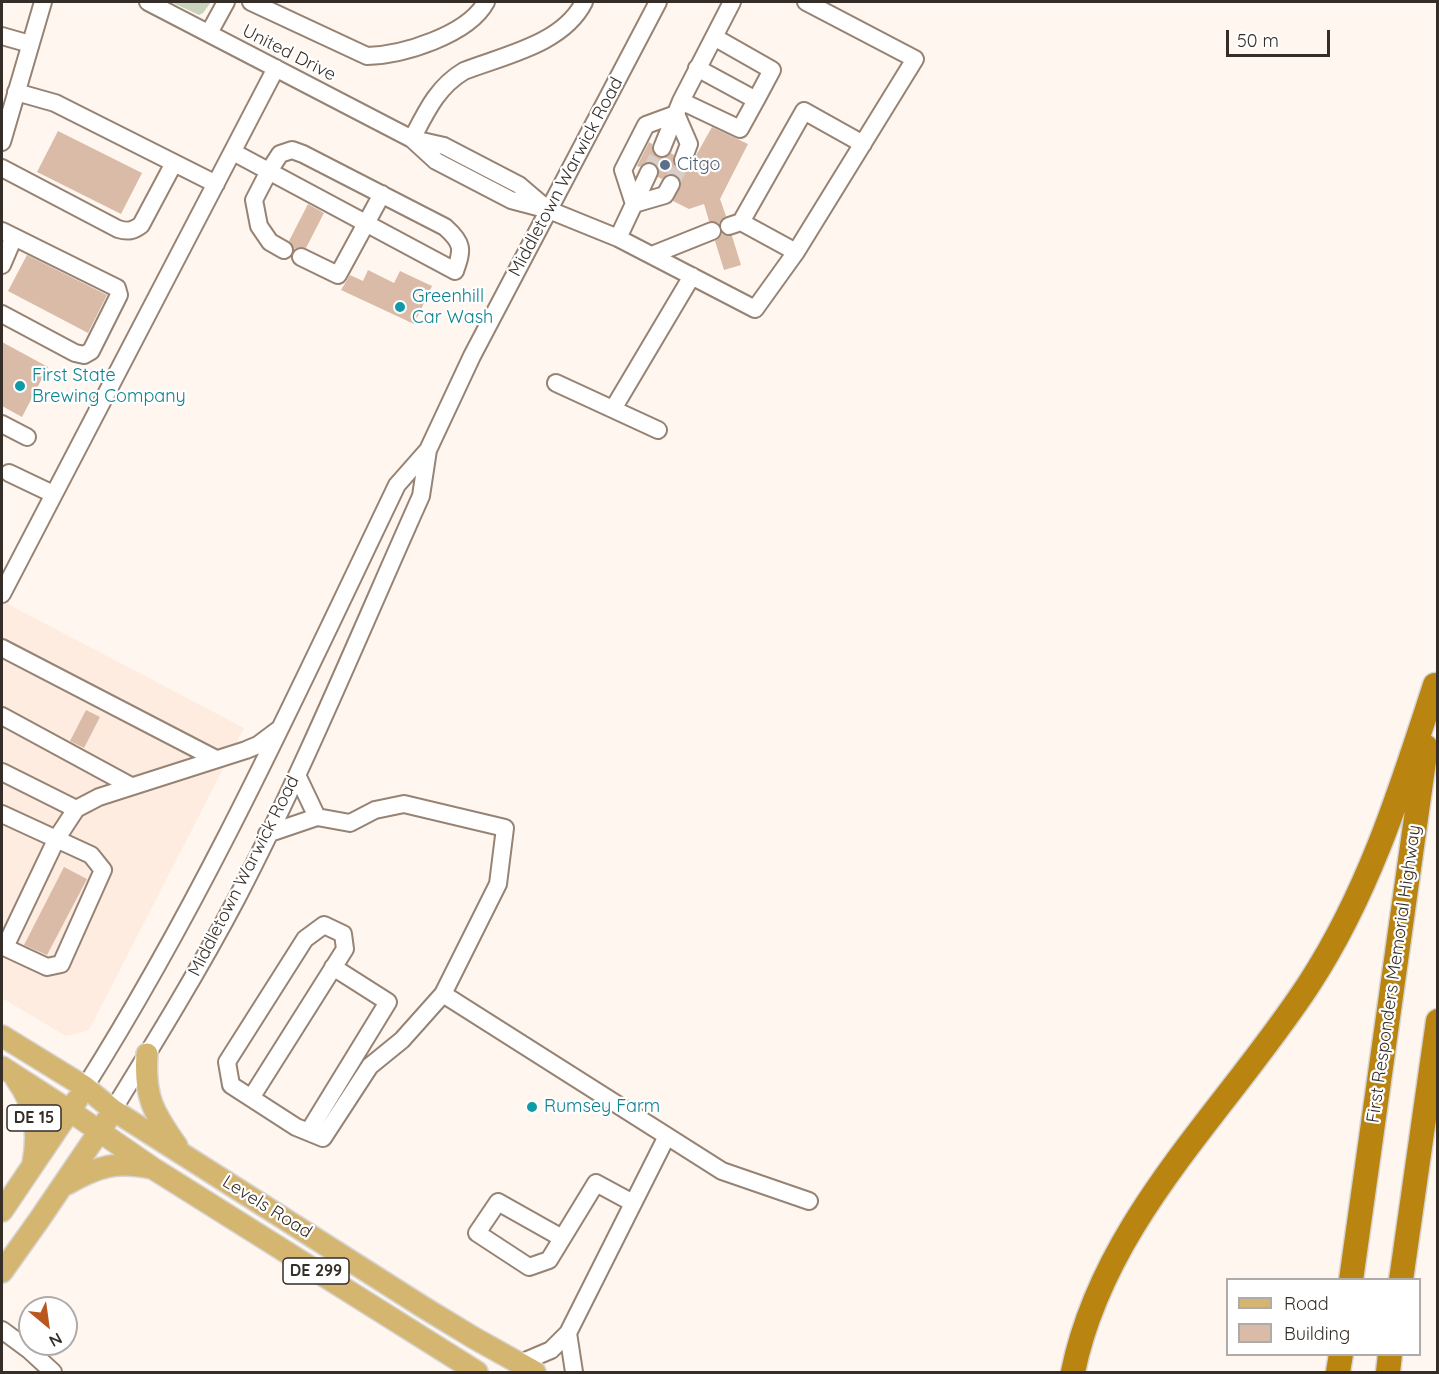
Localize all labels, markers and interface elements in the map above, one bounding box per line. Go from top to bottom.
scale bar [1229,18,1332,56]
street label: United Drive [238,20,340,86]
text: 50 m [1237,29,1279,52]
street label: Middletown Warwick Road [504,74,628,280]
place label: Citgo [677,154,720,176]
marker: Citgo [658,158,672,172]
place label: Greenhill Car Wash [412,286,493,328]
marker: Greenhill Car Wash [393,300,407,314]
place label: First State Brewing Company [32,365,186,407]
marker: First State Brewing Company [13,379,27,393]
street label: Middletown Warwick Road [184,772,304,980]
street label: First Responders Memorial Highway [1362,824,1426,1124]
place label: Rumsey Farm [544,1096,660,1118]
marker: Rumsey Farm [525,1100,539,1114]
road number: DE 15 [7,1105,61,1131]
street label: Levels Road [218,1171,316,1243]
road number: DE 299 [283,1258,349,1284]
legend [1226,1278,1421,1356]
text: Road [1284,1292,1329,1315]
north arrow [18,1296,78,1356]
text: Building [1284,1322,1350,1345]
text: N [46,1328,66,1352]

